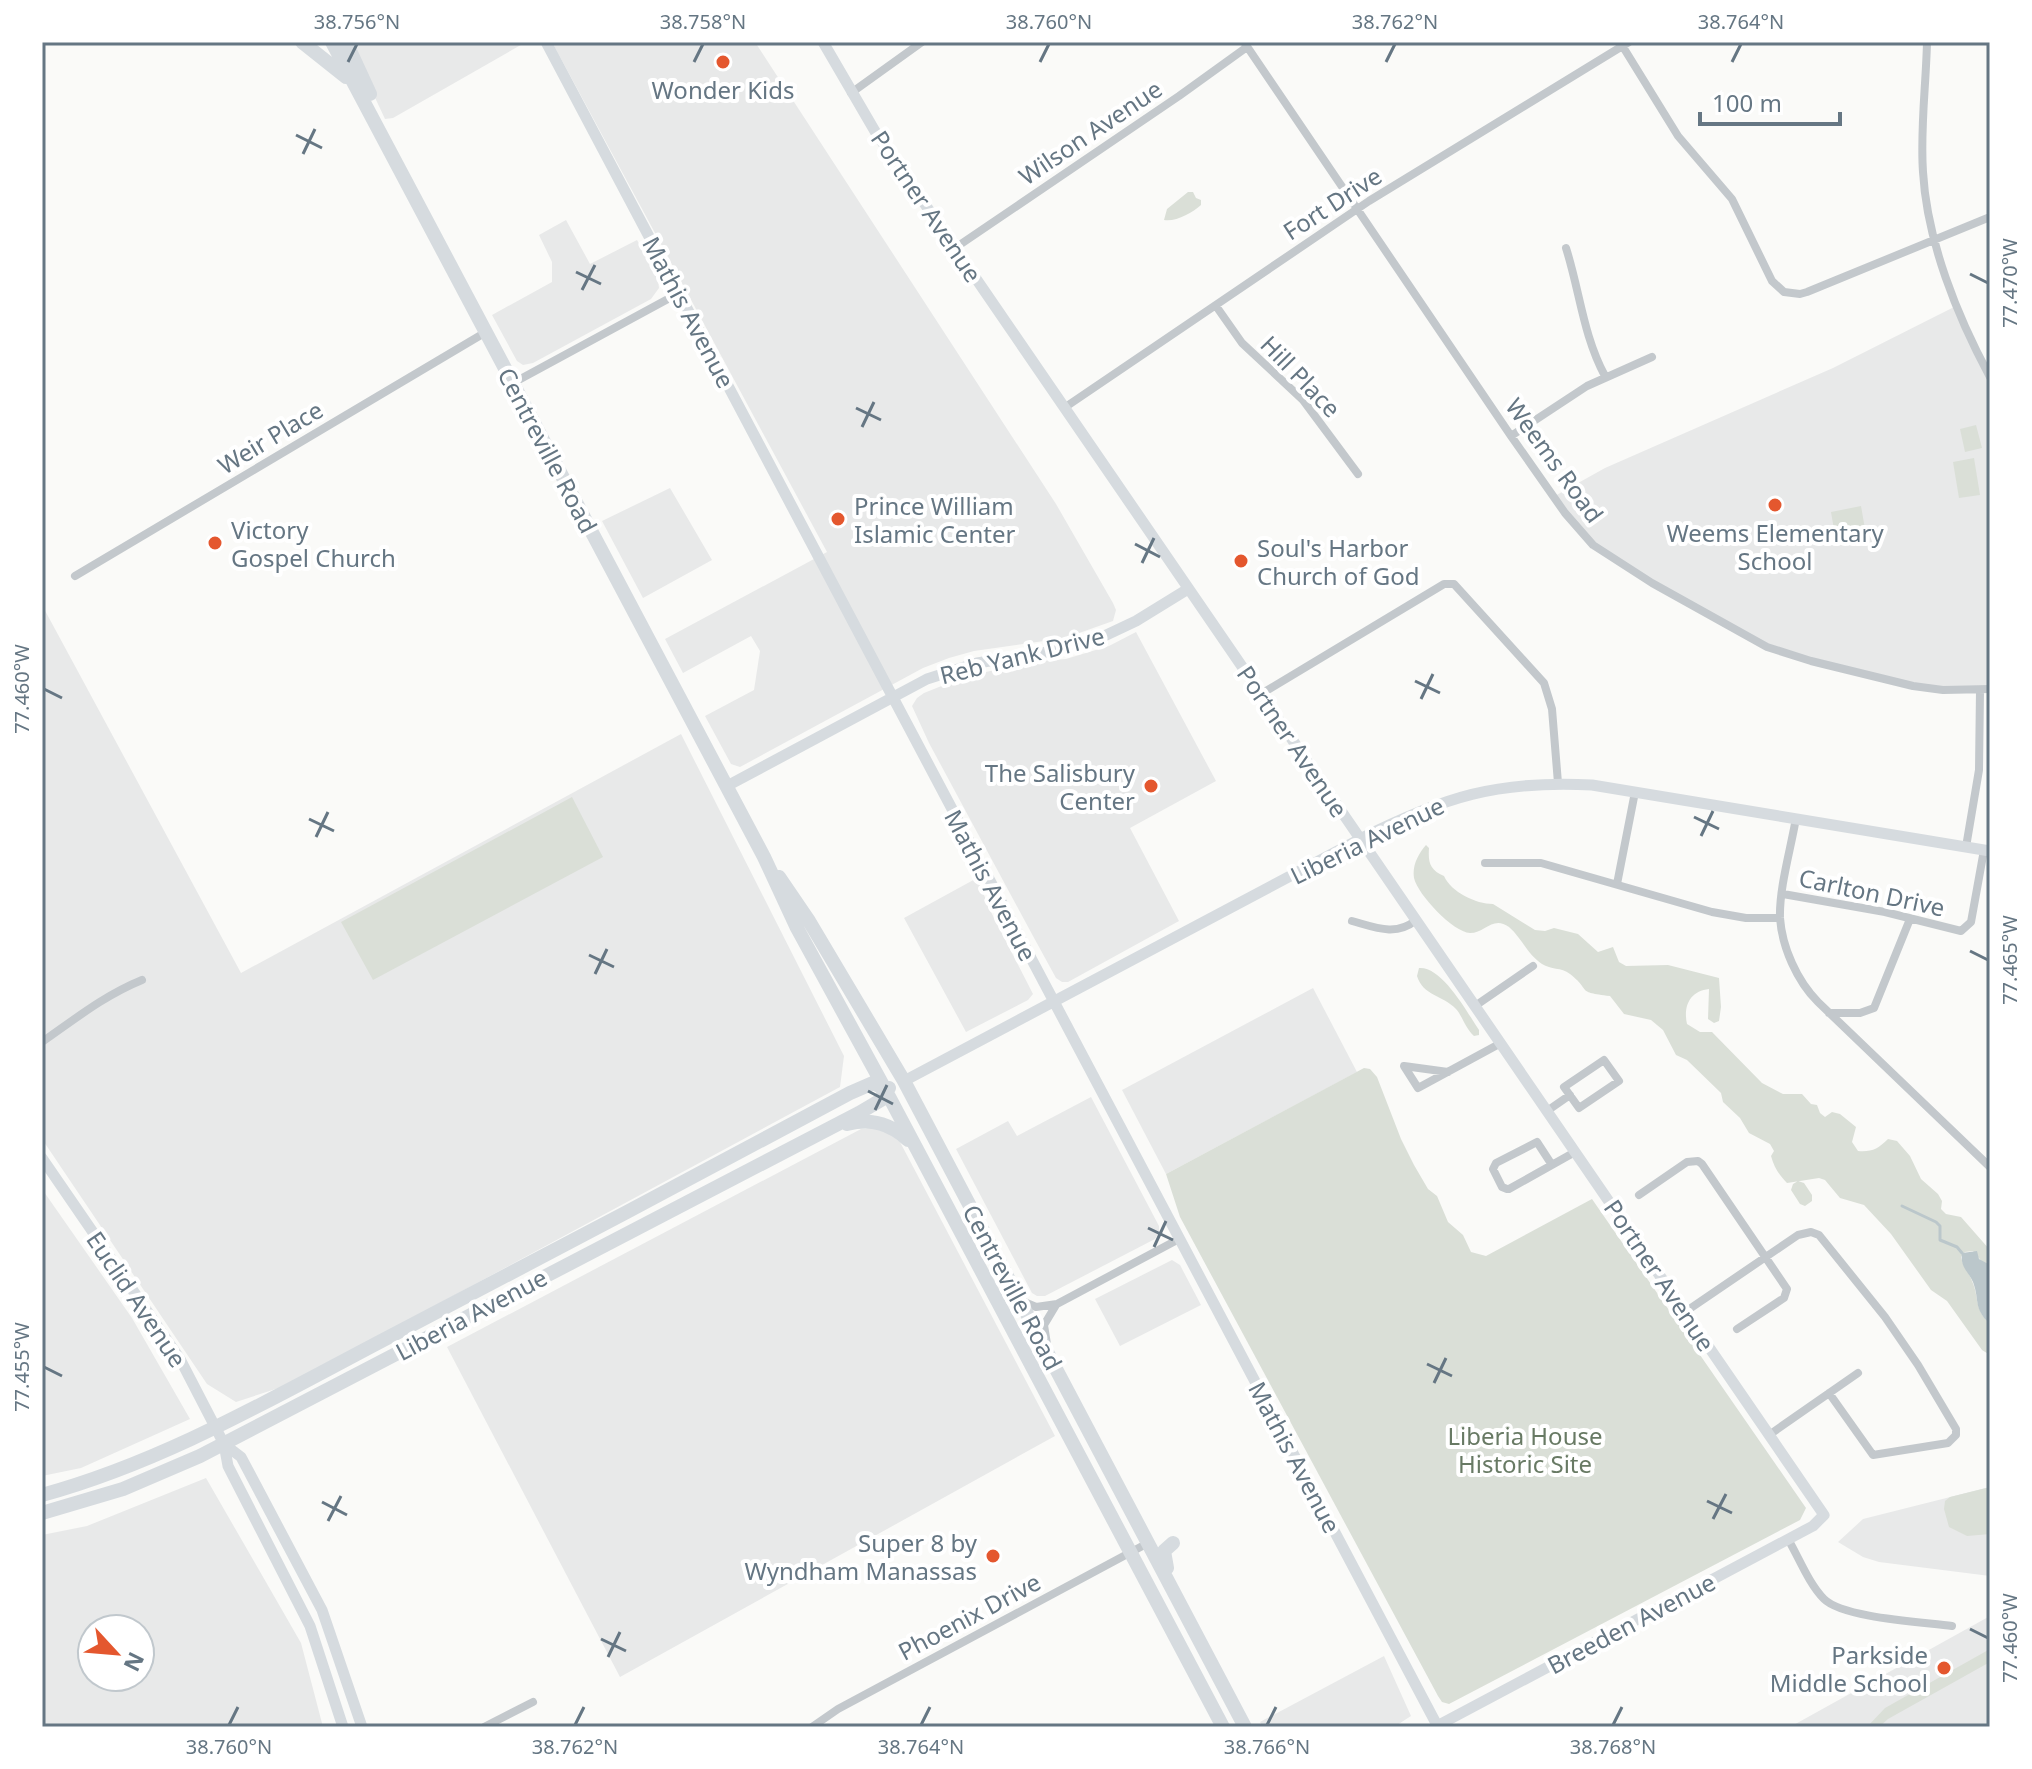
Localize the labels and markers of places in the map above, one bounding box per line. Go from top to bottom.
marker: Wonder Kids [714,53,732,71]
place label: Wonder Kids [652,73,794,106]
place label: Prince William Islamic Center [854,489,1015,550]
marker: Weems Elementary School [1766,496,1784,514]
marker: Prince William Islamic Center [829,510,847,528]
place label: Victory Gospel Church [231,513,396,574]
place label: Weems Elementary School [1666,516,1884,577]
place label: Soul's Harbor Church of God [1257,531,1420,592]
marker: Victory Gospel Church [206,534,224,552]
marker: Soul's Harbor Church of God [1232,552,1250,570]
place label: The Salisbury Center [985,756,1136,817]
marker: The Salisbury Center [1142,777,1160,795]
place label: Super 8 by Wyndham Manassas [744,1526,978,1587]
marker: Super 8 by Wyndham Manassas [984,1547,1002,1565]
place label: Parkside Middle School [1770,1638,1928,1699]
marker: Parkside Middle School [1935,1659,1953,1677]

